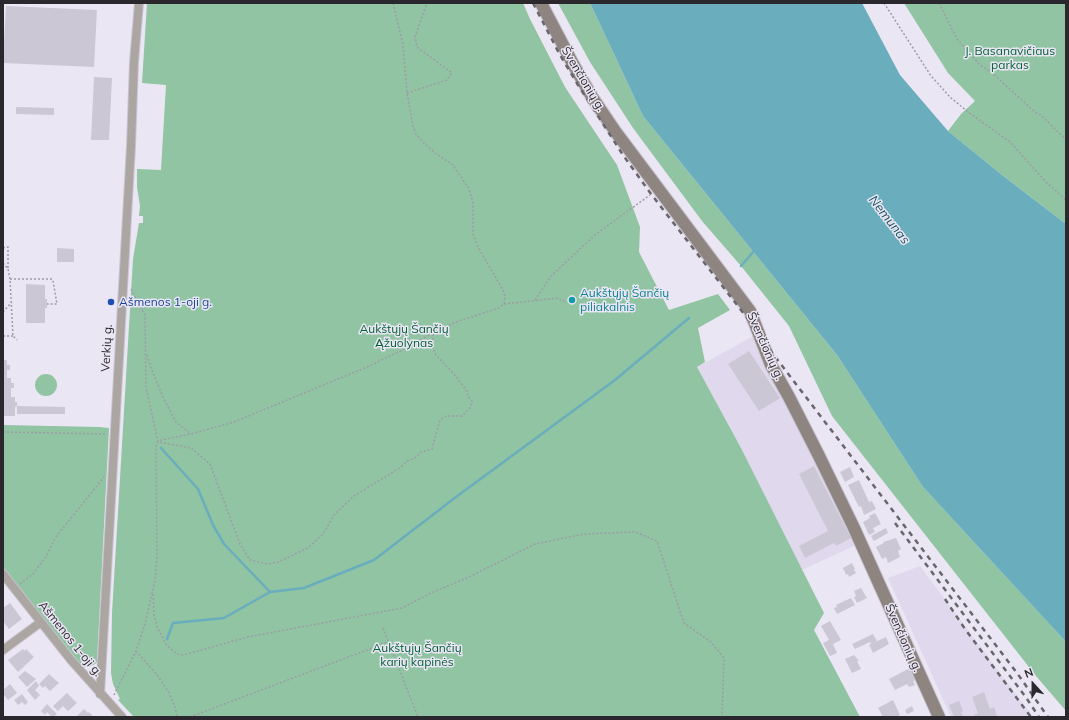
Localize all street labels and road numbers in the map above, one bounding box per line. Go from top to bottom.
street label: Švenčionių g. [558,44,608,114]
street label: Švenčionių g. [744,310,786,382]
street label: Verkių g. [99,324,115,372]
street label: Ašmenos 1-oji g. [35,598,105,680]
street label: Švenčionių g. [882,602,924,674]

